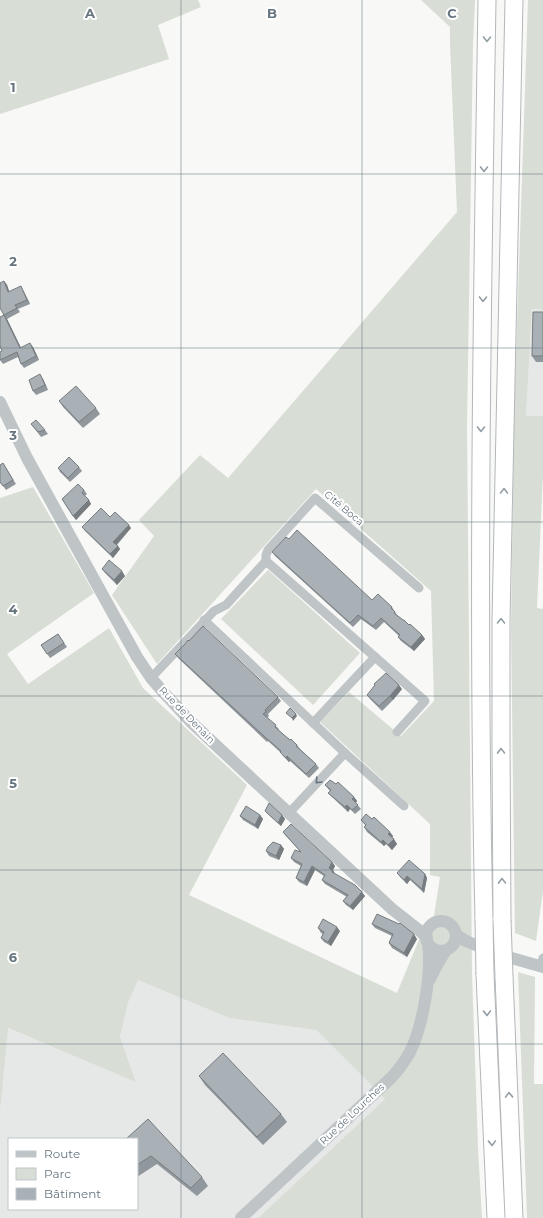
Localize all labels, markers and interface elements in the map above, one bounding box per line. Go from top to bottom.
text: A [84,5,96,21]
text: B [267,5,277,21]
text: C [447,5,457,21]
one-way arrow [482,36,491,42]
text: 1 [10,79,16,95]
one-way arrow [480,166,489,172]
text: 2 [9,253,17,269]
one-way arrow [479,296,487,302]
one-way arrow [477,426,486,432]
text: 3 [8,427,17,443]
street label: Cité Boca [322,488,366,528]
one-way arrow [500,488,508,494]
text: 4 [9,601,18,617]
one-way arrow [497,618,505,624]
street label: Rue de Denain [156,684,218,746]
one-way arrow [497,748,505,754]
text: 5 [9,775,17,791]
one-way arrow [316,776,323,784]
one-way arrow [498,878,506,884]
text: 6 [9,949,18,965]
one-way arrow [482,1010,491,1016]
street label: Rue de Lourches [317,1081,387,1147]
one-way arrow [504,1092,513,1098]
legend [8,1138,138,1210]
one-way arrow [488,1140,496,1146]
text: Route [44,1146,80,1161]
text: Parc [44,1166,71,1181]
text: Bâtiment [44,1186,101,1201]

